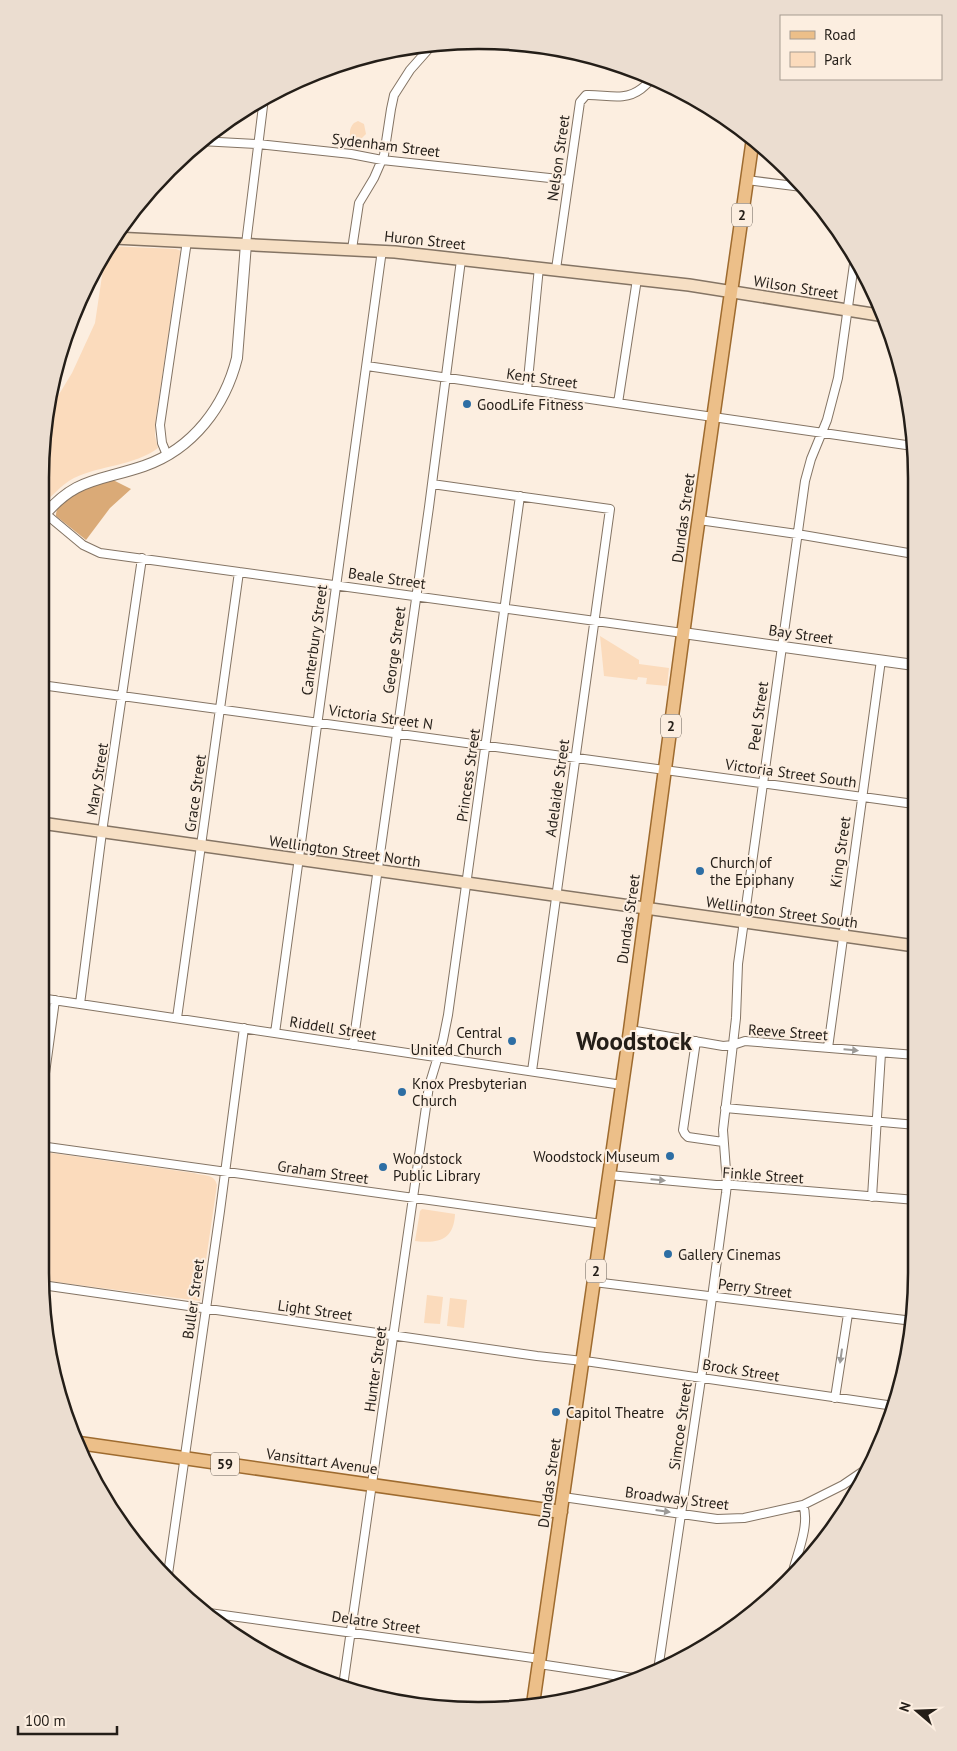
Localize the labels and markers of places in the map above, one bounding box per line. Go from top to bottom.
place label: GoodLife Fitness [477,395,584,414]
marker: GoodLife Fitness [461,398,473,410]
place label: Church of the Epiphany [710,853,794,889]
marker: Church of the Epiphany [694,865,706,877]
place label: Central United Church [410,1023,503,1059]
marker: Central United Church [506,1035,518,1047]
place label: Knox Presbyterian Church [412,1074,527,1110]
marker: Knox Presbyterian Church [396,1086,408,1098]
place label: Woodstock Museum [533,1147,660,1166]
place label: Woodstock Public Library [393,1149,480,1185]
marker: Woodstock Museum [664,1150,676,1162]
marker: Woodstock Public Library [377,1161,389,1173]
place label: Gallery Cinemas [678,1245,781,1264]
marker: Gallery Cinemas [662,1248,674,1260]
place label: Capitol Theatre [566,1403,664,1422]
marker: Capitol Theatre [550,1406,562,1418]

